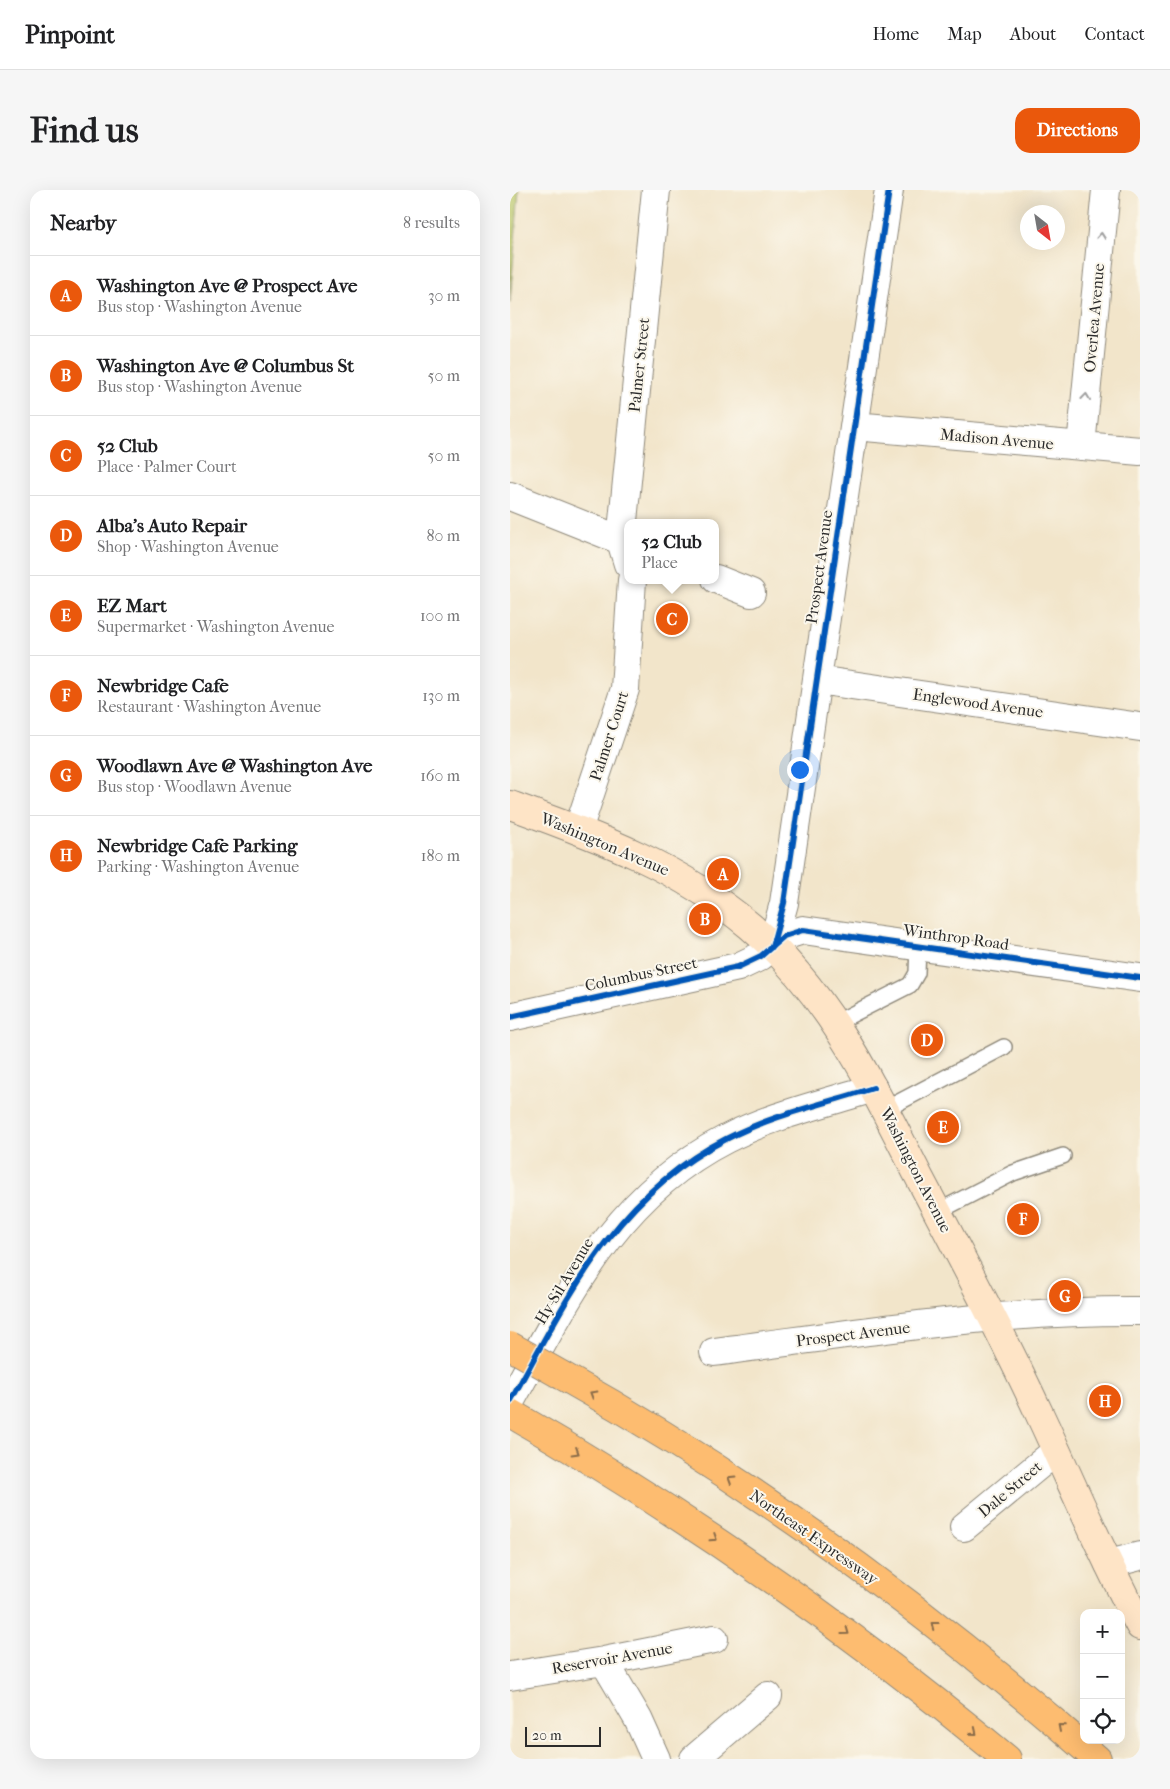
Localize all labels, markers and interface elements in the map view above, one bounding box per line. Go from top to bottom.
text: Pinpoint [25,21,115,49]
text: Home [872,24,919,45]
text: Map [947,24,982,45]
text: About [1010,24,1056,45]
text: Contact [1084,24,1145,45]
button: Directions [1015,108,1140,153]
text: Find us [30,110,139,151]
north arrow [1020,205,1065,250]
text: Nearby [50,211,116,235]
text: 8 results [403,213,460,232]
one-way arrow [1095,231,1106,239]
street label: Overlea Avenue [1080,262,1108,373]
text: Washington Ave @ Prospect Ave [97,275,357,297]
text: A [61,286,71,305]
text: 30 m [428,286,460,305]
text: Bus stop · Washington Avenue [97,297,302,316]
street label: Palmer Street [625,317,653,413]
text: Washington Ave @ Columbus St [97,355,354,377]
text: B [61,366,71,385]
text: 50 m [428,366,460,385]
text: Bus stop · Washington Avenue [97,377,302,396]
one-way arrow [1080,393,1091,401]
street label: Madison Avenue [940,425,1055,453]
text: 52 Club [97,435,158,457]
text: C [61,446,71,465]
text: 50 m [428,446,460,465]
text: Place · Palmer Court [97,457,237,476]
street label: Prospect Avenue [802,509,836,625]
text: Alba's Auto Repair [97,515,247,537]
popup [624,519,719,584]
text: D [60,526,72,545]
text: 80 m [426,526,460,545]
text: 52 Club [641,531,702,553]
text: Shop · Washington Avenue [97,537,279,556]
text: Place [641,553,678,572]
text: EZ Mart [97,595,167,617]
pin: C [656,600,688,638]
text: E [61,606,71,625]
text: 100 m [420,606,460,625]
text: Supermarket · Washington Avenue [97,617,334,636]
text: Newbridge Cafe [97,675,229,697]
street label: Englewood Avenue [912,684,1044,722]
text: F [62,686,70,705]
text: 130 m [422,686,460,705]
street label: Palmer Court [586,689,633,783]
text: Restaurant · Washington Avenue [97,697,321,716]
text: Woodlawn Ave @ Washington Ave [97,755,372,777]
your location [787,757,813,783]
text: G [60,766,72,785]
text: 160 m [420,766,460,785]
text: Bus stop · Woodlawn Avenue [97,777,292,796]
street label: Washington Avenue [537,808,672,880]
text: Newbridge Cafe Parking [97,835,297,857]
text: H [60,846,72,865]
text: 180 m [421,846,460,865]
pin: A [707,855,739,893]
text: Parking · Washington Avenue [97,857,299,876]
pin: B [689,900,721,938]
street label: Winthrop Road [901,920,1010,954]
street label: Columbus Street [583,953,699,995]
pin: D [911,1021,943,1059]
street label: Washington Avenue [876,1103,956,1236]
pin: E [927,1108,959,1146]
pin: F [1007,1200,1039,1238]
street label: Hy-Sil Avenue [531,1234,597,1328]
pin: G [1049,1277,1081,1315]
street label: Prospect Avenue [795,1318,911,1350]
pin: H [1089,1382,1121,1420]
one-way arrow [589,1390,598,1400]
one-way arrow [570,1445,579,1455]
street label: Dale Street [974,1457,1046,1521]
one-way arrow [727,1476,736,1486]
street label: Northeast Expressway [746,1486,882,1589]
one-way arrow [708,1532,717,1541]
map controls [1080,1609,1125,1744]
button: + [1080,1609,1125,1654]
one-way arrow [931,1622,940,1630]
one-way arrow [840,1626,850,1635]
street label: Reservoir Avenue [550,1638,674,1678]
button: − [1080,1654,1125,1699]
button: locate [1080,1699,1125,1744]
scale bar [525,1724,601,1747]
one-way arrow [1057,1724,1066,1733]
one-way arrow [969,1726,978,1735]
text: 20 m [532,1727,562,1744]

